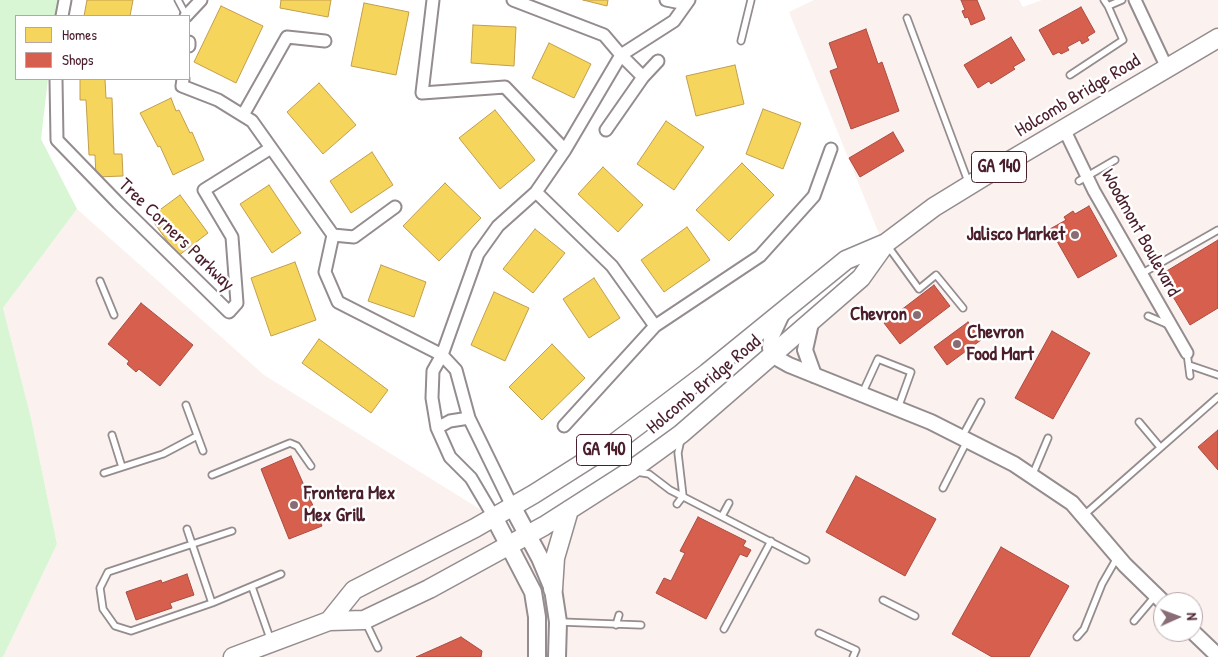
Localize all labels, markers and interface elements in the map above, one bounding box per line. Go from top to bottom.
legend [15,15,190,80]
text: Homes [62,24,97,45]
text: Shops [62,49,93,70]
street label: Holcomb Bridge Road [1011,50,1145,142]
road number: GA 140 [972,152,1026,182]
street label: Woodmont Boulevard [1096,165,1184,301]
street label: Tree Corners Parkway [113,174,239,296]
place label: Jalisco Market [966,224,1065,246]
marker: Jalisco Market [1069,229,1081,241]
place label: Chevron [850,304,907,326]
marker: Chevron [911,309,923,321]
place label: Chevron Food Mart [967,322,1034,366]
street label: Holcomb Bridge Road [642,331,766,439]
marker: Chevron Food Mart [951,338,963,350]
road number: GA 140 [576,434,632,466]
place label: Frontera Mex Mex Grill [304,483,395,527]
marker: Frontera Mex Mex Grill [288,499,300,511]
north arrow [1153,592,1203,642]
text: N [1183,612,1202,621]

